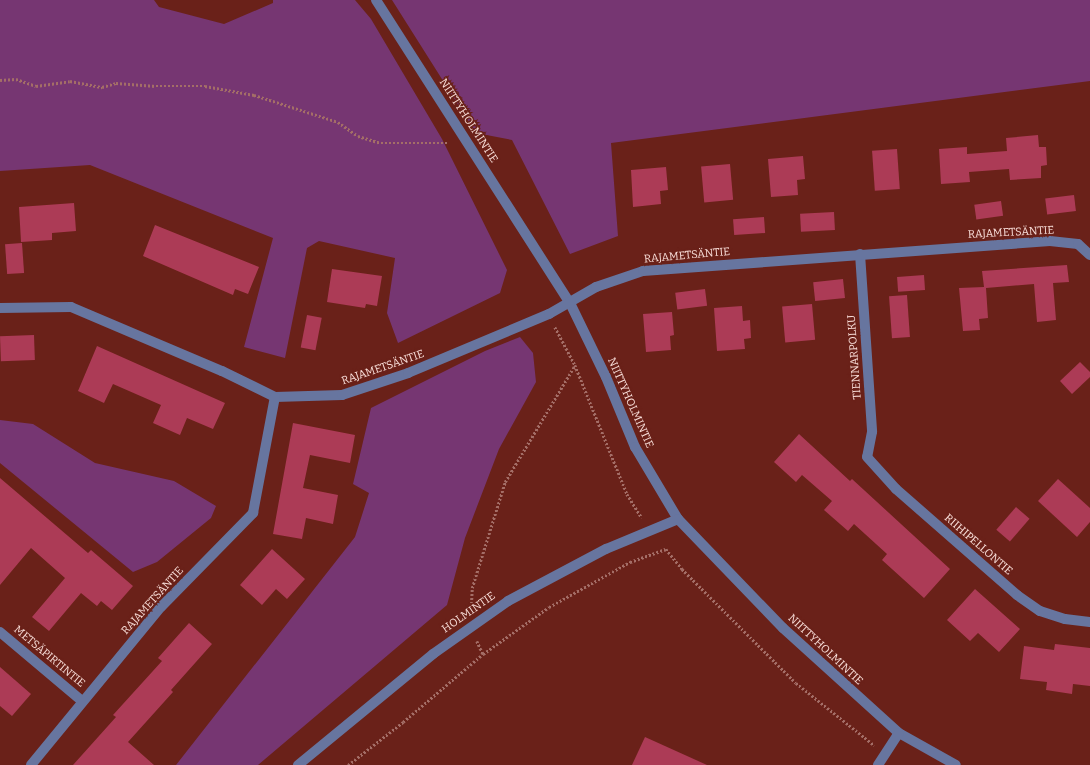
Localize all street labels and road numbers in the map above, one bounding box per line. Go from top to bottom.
street label: NIITTYHOLMINTIE [436,76,500,166]
street label: RAJAMETSÄNTIE [967,224,1055,242]
street label: RAJAMETSÄNTIE [643,246,731,266]
street label: TIENNARPOLKU [845,314,865,400]
street label: RAJAMETSÄNTIE [340,348,426,388]
street label: NIITTYHOLMINTIE [604,356,656,450]
street label: RIIHIPELLONTIE [941,512,1015,578]
street label: RAJAMETSÄNTIE [119,564,187,638]
street label: HOLMINTIE [440,590,498,636]
street label: NIITTYHOLMINTIE [785,612,865,688]
street label: METSÄPIRTINTIE [11,624,87,690]

